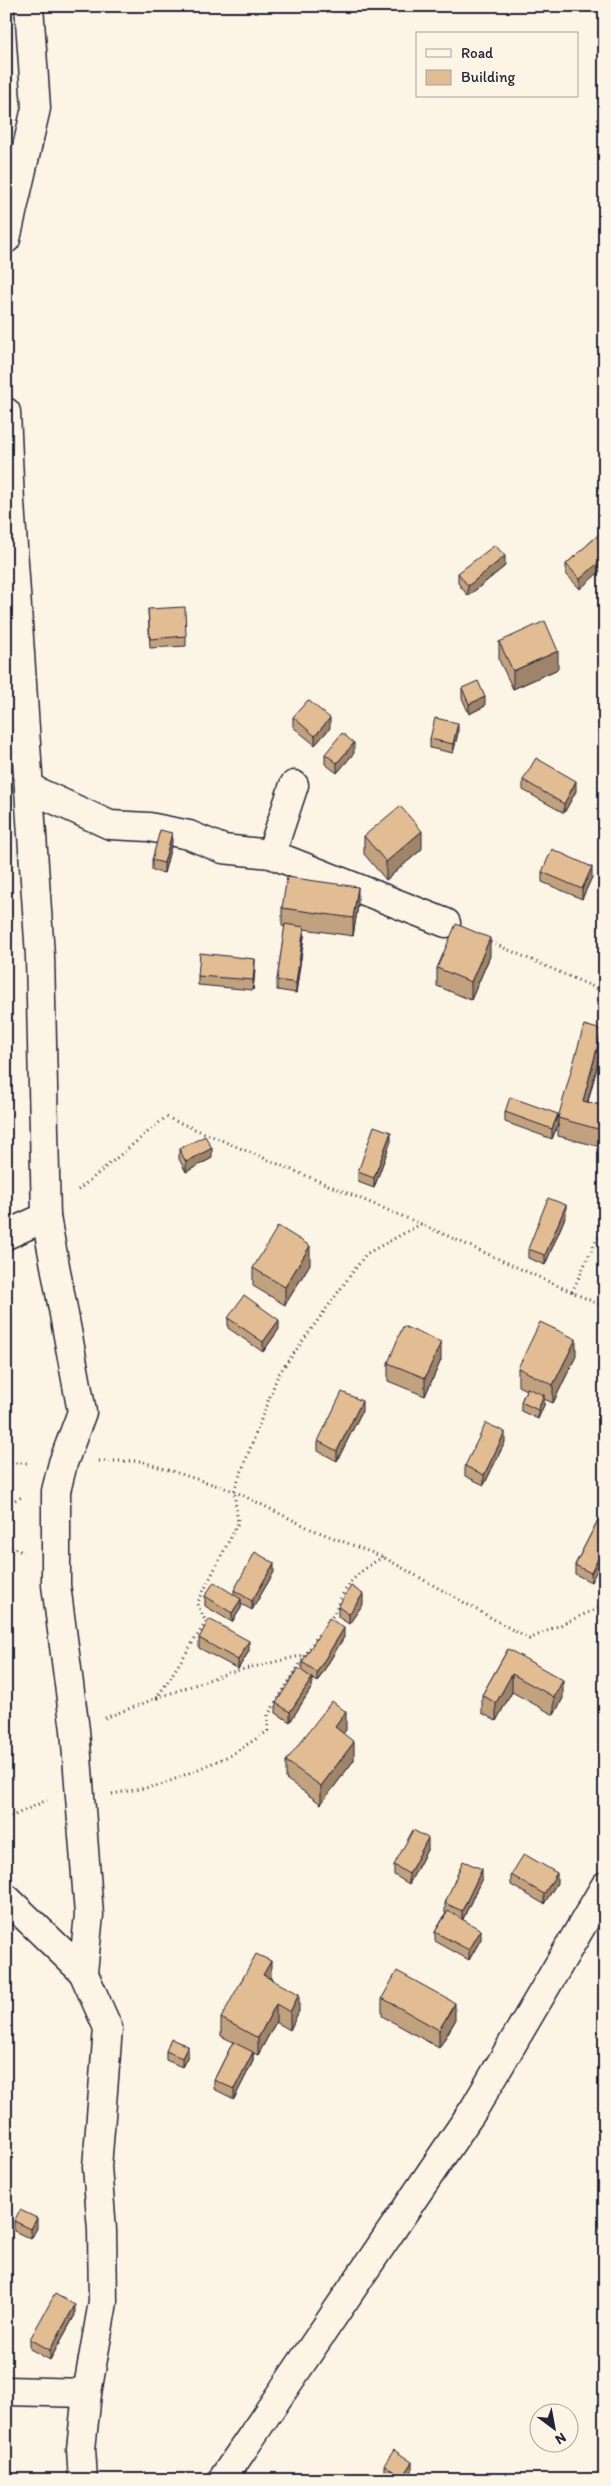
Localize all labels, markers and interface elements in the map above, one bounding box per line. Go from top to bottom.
legend [416,32,578,98]
text: Road [461,44,494,62]
text: Building [461,68,515,86]
north arrow [528,2404,578,2454]
text: N [552,2429,569,2448]

